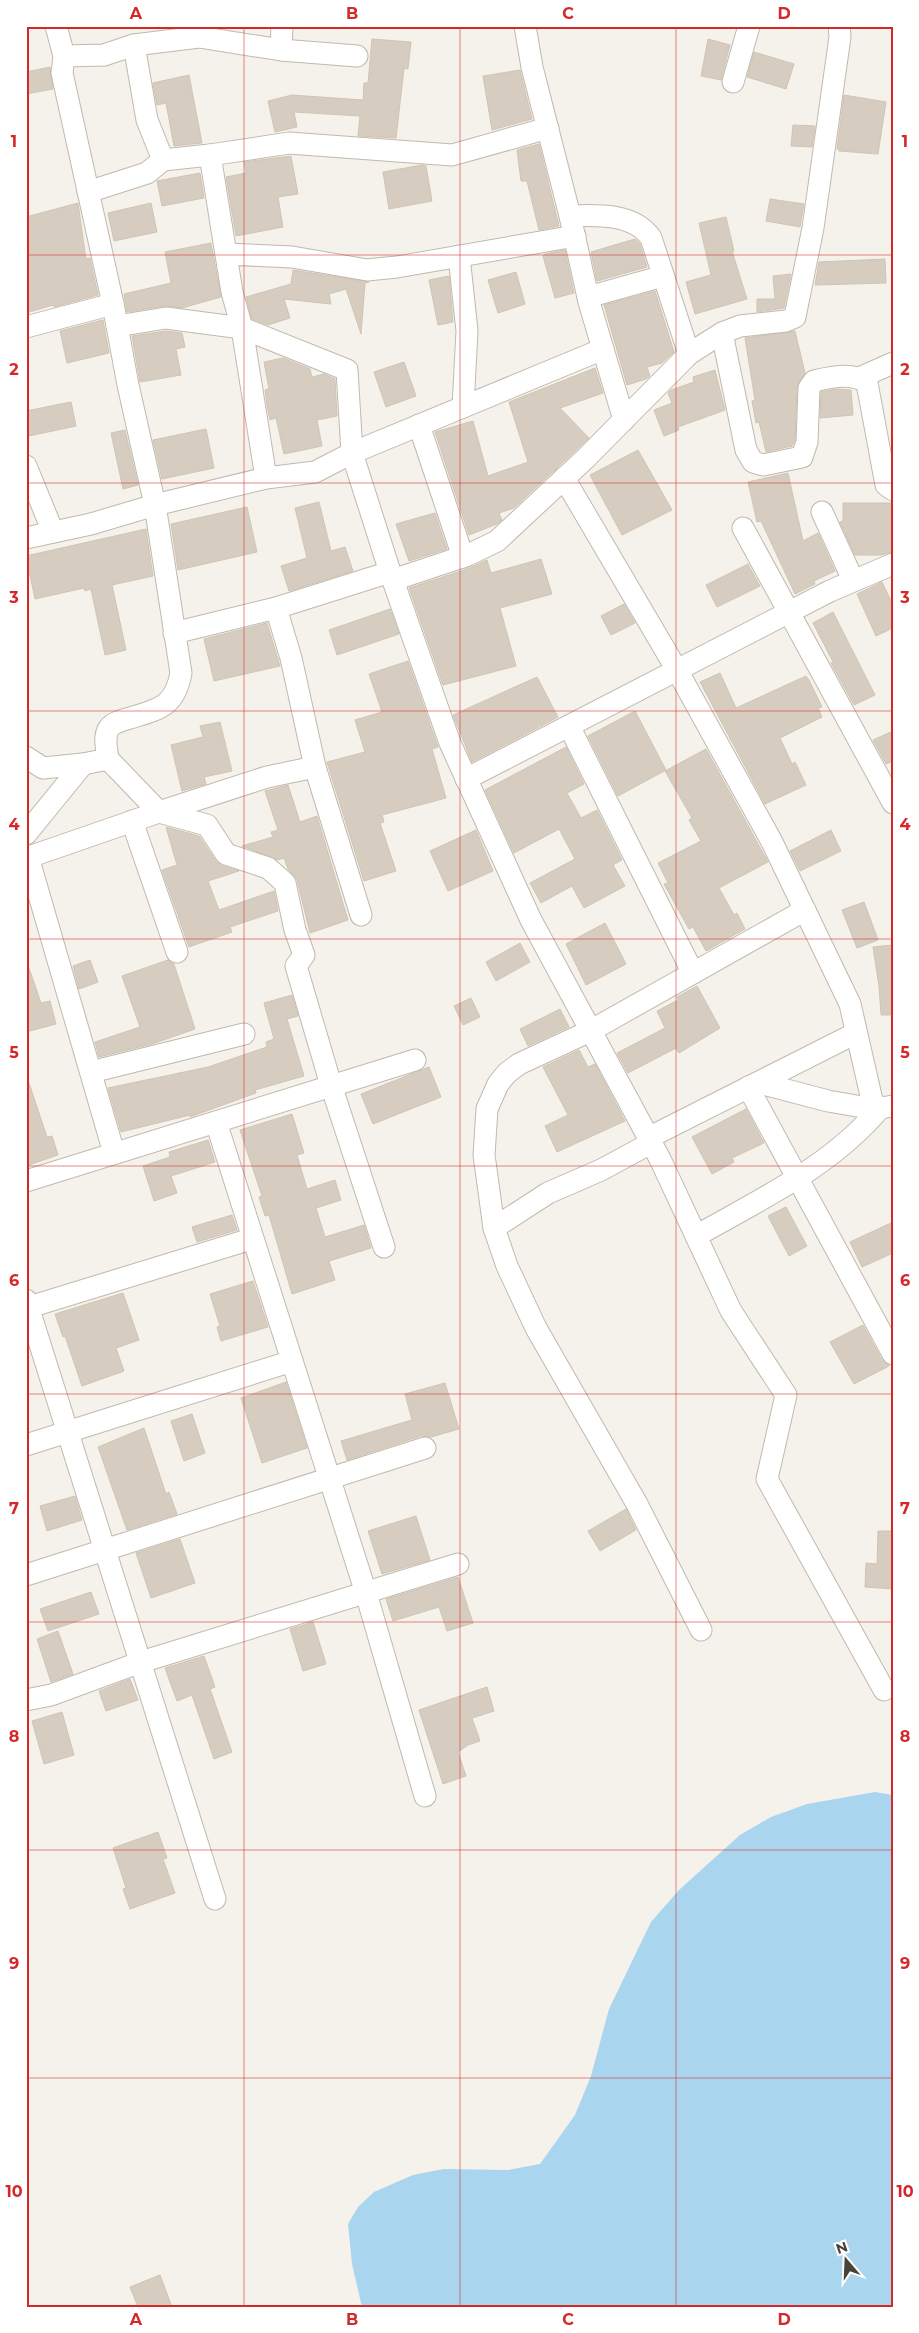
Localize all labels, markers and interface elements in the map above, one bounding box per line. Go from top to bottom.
text: A [129,4,143,23]
text: B [346,4,358,23]
text: C [562,4,574,23]
text: D [777,4,791,23]
text: 1 [11,132,17,151]
text: 1 [902,132,908,151]
text: 2 [9,360,19,379]
text: 2 [900,360,910,379]
text: 3 [8,588,19,607]
text: 3 [899,588,910,607]
text: 4 [8,815,20,834]
text: 4 [899,815,911,834]
text: 5 [9,1043,19,1062]
text: 5 [900,1043,910,1062]
text: 6 [9,1271,19,1290]
text: 6 [900,1271,910,1290]
text: 7 [9,1499,19,1518]
text: 7 [900,1499,910,1518]
text: 8 [9,1727,19,1746]
text: 8 [900,1727,910,1746]
text: 9 [9,1954,19,1973]
text: 9 [900,1954,910,1973]
text: 10 [5,2182,23,2201]
text: 10 [896,2182,914,2201]
north arrow [822,2236,872,2286]
text: N [833,2237,850,2258]
text: A [129,2310,143,2329]
text: B [346,2310,358,2329]
text: C [562,2310,574,2329]
text: D [777,2310,791,2329]

